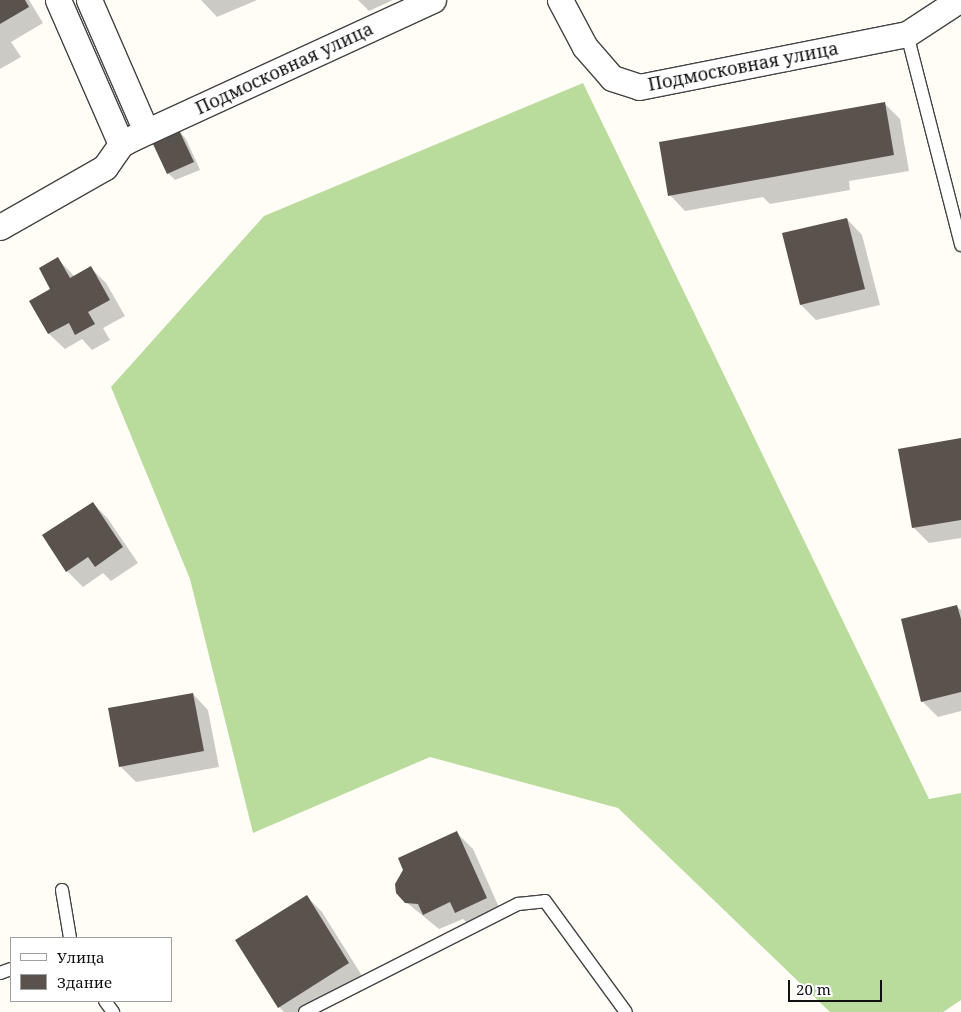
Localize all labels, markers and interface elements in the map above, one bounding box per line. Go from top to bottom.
street label: Подмосковная улица [192,17,376,119]
street label: Подмосковная улица [646,37,840,95]
legend [10,937,172,1002]
text: Улица [57,947,105,967]
scale bar [791,970,885,1002]
text: Здание [57,972,112,992]
text: 20 m [796,979,831,999]

